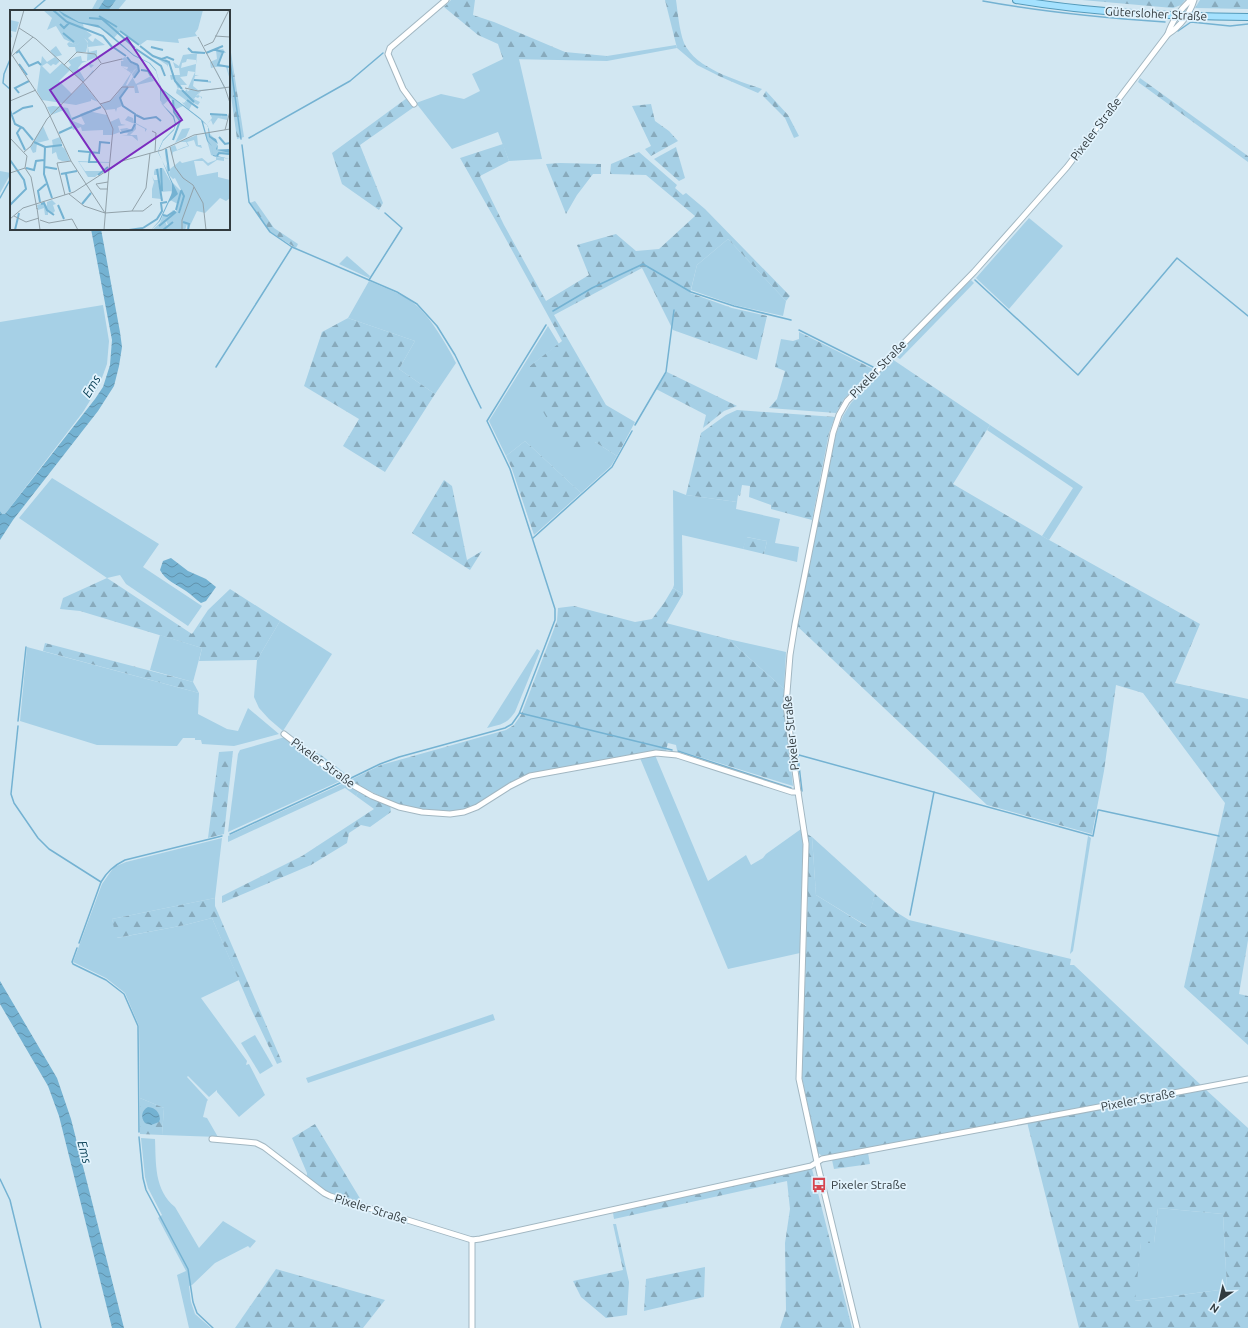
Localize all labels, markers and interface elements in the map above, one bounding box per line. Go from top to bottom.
street label: Gütersloher Straße [1105,4,1207,23]
inset map [10,10,230,230]
street label: Pixeler Straße [1068,95,1123,163]
street label: Pixeler Straße [847,337,908,400]
water label: Ems [79,372,103,400]
street label: Pixeler Straße [780,695,801,771]
street label: Pixeler Straße [289,735,358,790]
street label: Pixeler Straße [1100,1086,1176,1113]
water label: Ems [75,1139,95,1166]
bus stop icon: Pixeler Straße [810,1176,828,1194]
place label: Pixeler Straße [831,1178,906,1191]
street label: Pixeler Straße [333,1191,409,1226]
north arrow [1200,1280,1240,1320]
text: N [1208,1301,1221,1316]

